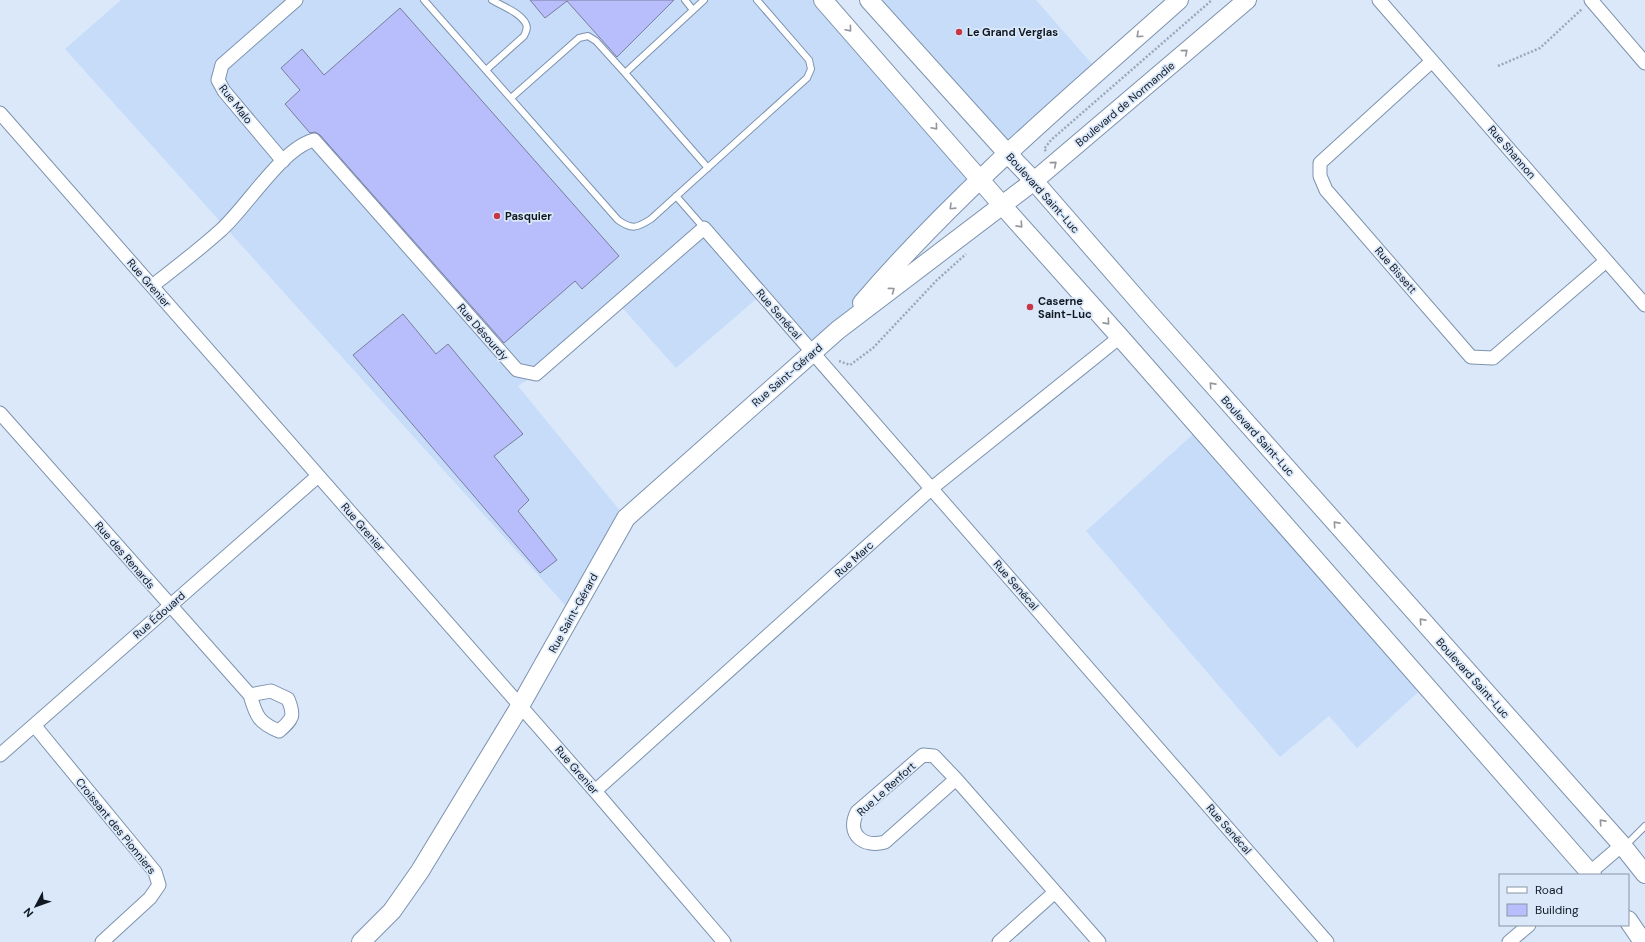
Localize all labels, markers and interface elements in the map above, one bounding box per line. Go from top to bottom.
one-way arrow [844,25,851,32]
place label: Le Grand Verglas [967,25,1058,39]
marker: Le Grand Verglas [954,27,964,37]
one-way arrow [1137,31,1144,38]
one-way arrow [1181,50,1188,57]
street label: Boulevard de Normandie [1073,58,1177,150]
street label: Rue Malo [216,81,256,127]
one-way arrow [930,122,937,130]
street label: Rue Shannon [1485,122,1539,182]
street label: Boulevard Saint-Luc [1003,150,1083,236]
one-way arrow [1050,161,1057,168]
one-way arrow [950,202,957,209]
place label: Pasquier [505,209,552,223]
marker: Pasquier [492,211,502,221]
one-way arrow [1015,221,1022,228]
street label: Rue Bissett [1372,244,1420,296]
street label: Rue Grenier [124,256,174,310]
street label: Rue Senécal [753,286,805,342]
one-way arrow [887,287,894,294]
place label: Caserne Saint-Luc [1038,294,1092,321]
street label: Rue Désourdy [454,301,512,363]
marker: Caserne Saint-Luc [1025,302,1035,312]
one-way arrow [1102,317,1109,325]
street label: Rue Saint-Gérard [749,340,825,409]
one-way arrow [1210,382,1217,389]
street label: Boulevard Saint-Luc [1218,393,1298,479]
street label: Rue Grenier [338,500,388,554]
street label: Rue des Renards [92,518,158,592]
one-way arrow [1334,521,1341,528]
street label: Rue Marc [832,538,876,580]
street label: Rue Senécal [990,557,1042,613]
street label: Rue Saint-Gérard [545,571,601,655]
street label: Rue Édouard [130,588,188,642]
one-way arrow [1420,618,1427,625]
street label: Boulevard Saint-Luc [1433,635,1513,721]
street label: Rue Grenier [552,743,602,797]
street label: Rue Le Renfort [854,759,918,819]
street label: Croissant des Pionniers [73,775,159,877]
street label: Rue Senécal [1203,801,1255,857]
one-way arrow [1600,820,1607,827]
legend [1499,874,1629,926]
text: Road [1535,882,1563,898]
north arrow [16,886,56,926]
text: Building [1535,902,1579,918]
text: N [21,905,36,920]

